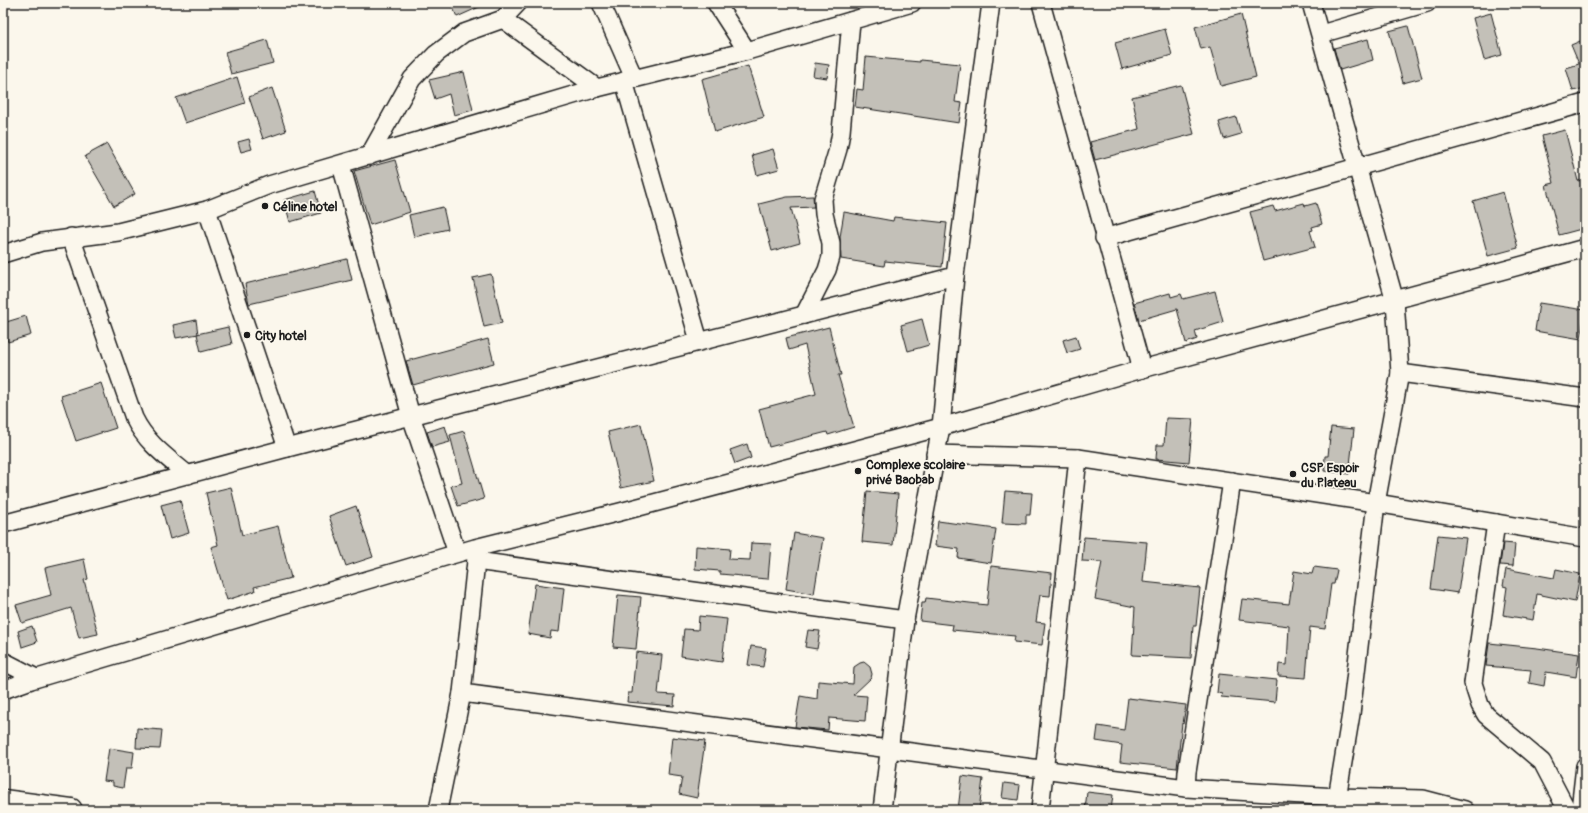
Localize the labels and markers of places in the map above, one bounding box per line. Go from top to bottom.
place label: Céline hotel [273,199,338,215]
marker: Céline hotel [260,201,270,211]
place label: City hotel [255,328,307,344]
marker: City hotel [242,330,252,340]
place label: Complexe scolaire privé Baobab [866,457,966,488]
place label: CSP Espoir du Plateau [1301,460,1360,491]
marker: Complexe scolaire privé Baobab [853,466,863,476]
marker: CSP Espoir du Plateau [1288,469,1298,479]

